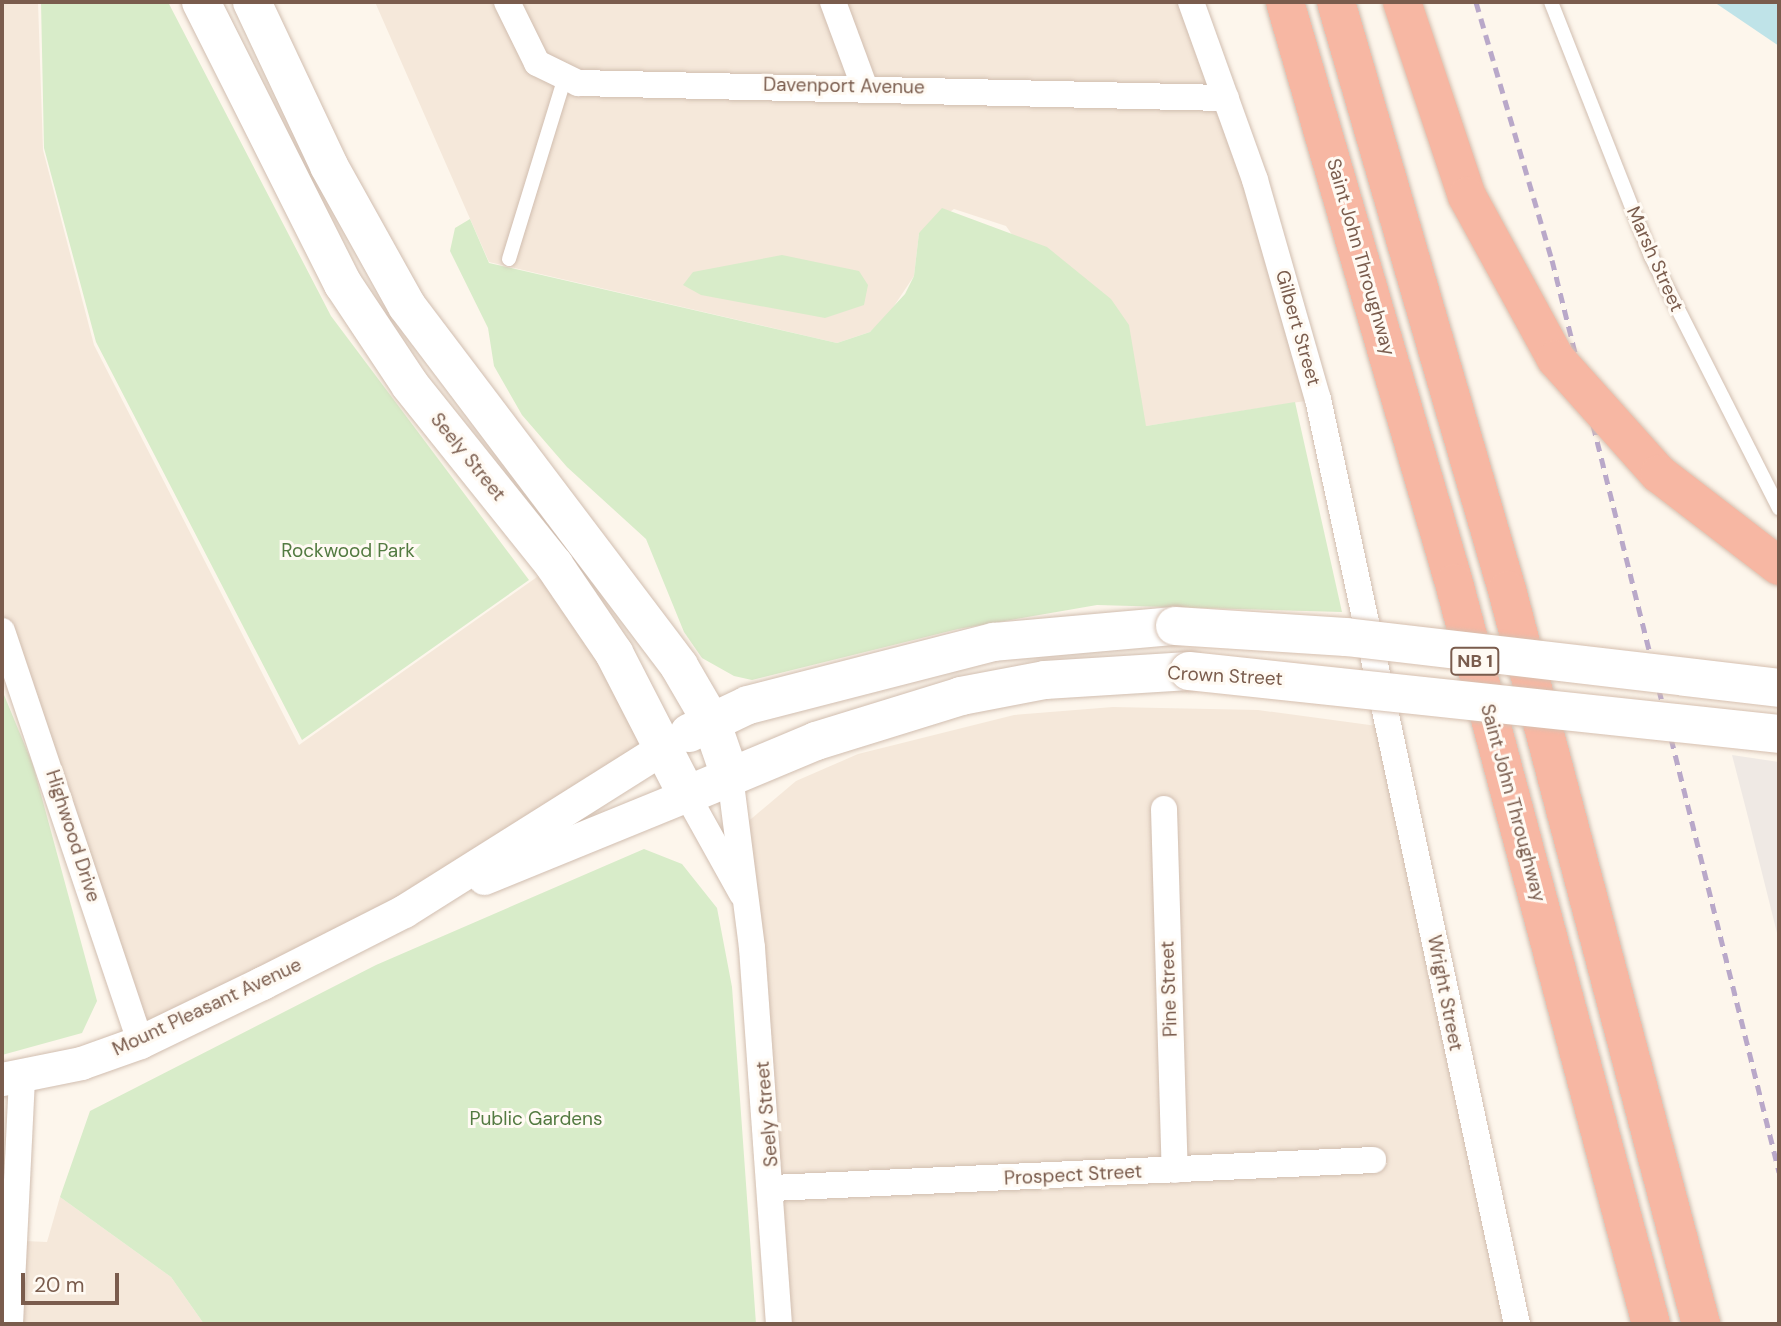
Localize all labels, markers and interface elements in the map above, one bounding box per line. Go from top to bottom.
street label: Davenport Avenue [763,73,925,99]
street label: Saint John Throughway [1322,156,1400,358]
street label: Marsh Street [1622,203,1688,315]
street label: Gilbert Street [1271,268,1325,388]
street label: Seely Street [426,409,510,505]
park label: Rockwood Park [281,540,415,562]
road number: NB 1 [1449,646,1501,676]
street label: Crown Street [1167,662,1283,690]
street label: Saint John Throughway [1476,702,1550,904]
street label: Highwood Drive [41,767,105,905]
street label: Wright Street [1423,933,1467,1053]
street label: Pine Street [1156,941,1182,1037]
street label: Mount Pleasant Avenue [109,953,305,1061]
street label: Seely Street [751,1060,783,1168]
park label: Public Gardens [469,1108,603,1130]
street label: Prospect Street [1003,1160,1143,1190]
scale bar [24,1260,122,1304]
text: 20 m [34,1271,85,1299]

